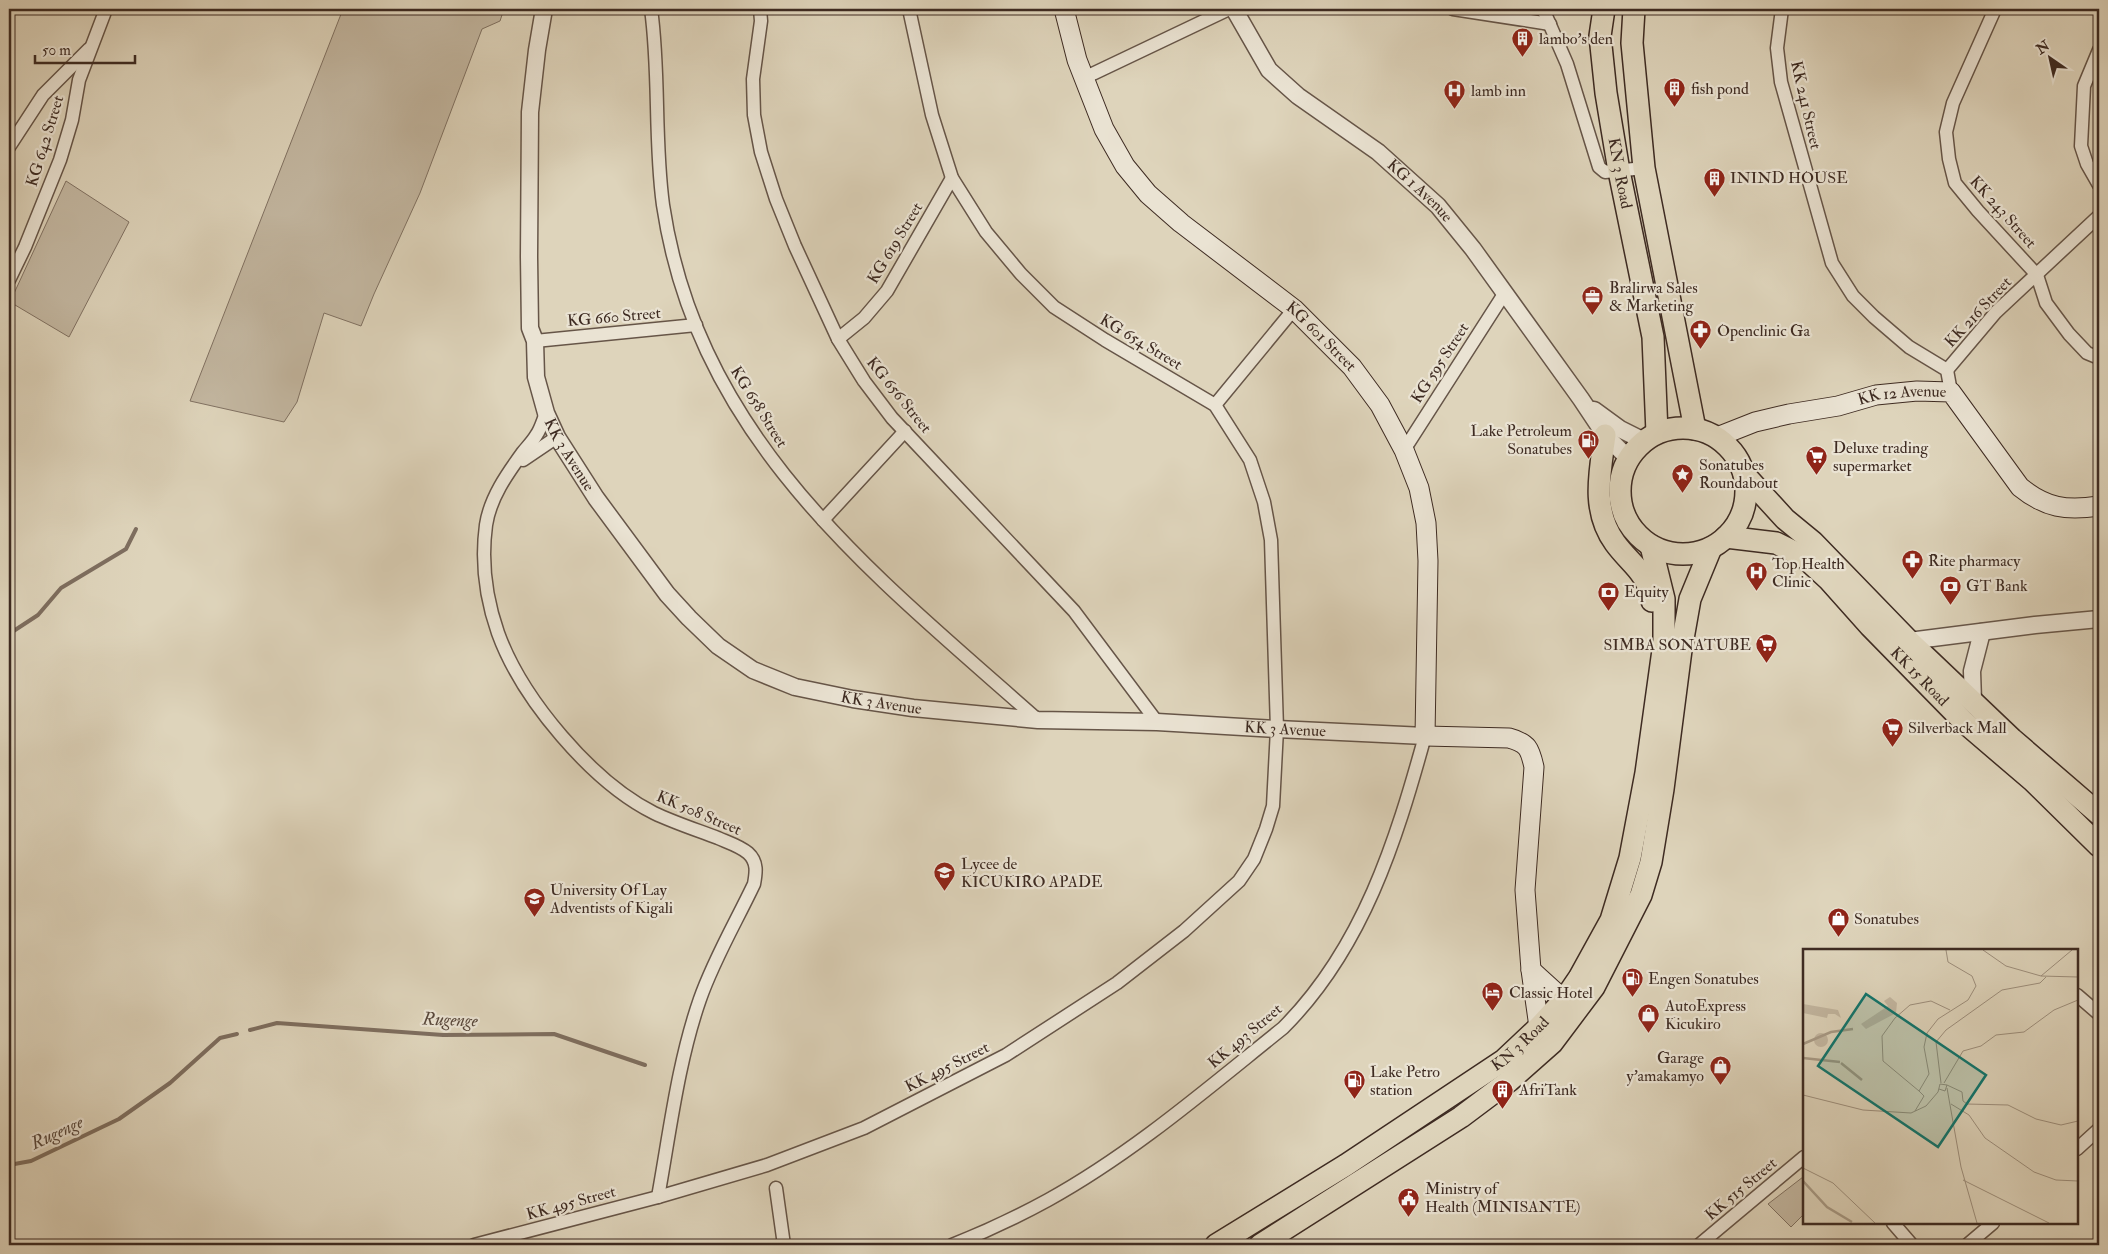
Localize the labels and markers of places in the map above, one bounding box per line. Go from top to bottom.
building icon: lambo's den [1511,27,1535,58]
place label: lambo's den [1539,29,1613,49]
building icon: fish pond [1663,77,1687,108]
hospital icon: lamb inn [1443,79,1467,110]
place label: fish pond [1691,79,1749,100]
place label: lamb inn [1471,81,1526,101]
building icon: ININD HOUSE [1702,166,1726,197]
place label: ININD HOUSE [1730,168,1848,188]
place label: Bralirwa Sales & Marketing [1609,278,1698,316]
office icon: Bralirwa Sales & Marketing [1581,285,1605,316]
pharmacy icon: Openclinic Ga [1689,319,1713,350]
place label: Openclinic Ga [1717,321,1811,342]
place label: Lake Petroleum Sonatubes [1471,421,1573,459]
fuel station icon: Lake Petroleum Sonatubes [1576,428,1600,459]
place label: Deluxe trading supermarket [1833,438,1929,477]
supermarket icon: Deluxe trading supermarket [1805,445,1829,476]
place label: Sonatubes Roundabout [1699,455,1778,493]
place icon: Sonatubes Roundabout [1671,462,1695,493]
pharmacy icon: Rite pharmacy [1900,549,1924,580]
place label: Rite pharmacy [1928,551,2021,572]
place label: Top Health Clinic [1772,554,1845,592]
hospital icon: Top Health Clinic [1744,561,1768,592]
bank icon: GT Bank [1938,574,1962,605]
place label: GT Bank [1966,576,2028,596]
bank icon: Equity [1596,580,1620,611]
place label: Equity [1624,582,1670,602]
supermarket icon: SIMBA SONATUBE [1755,633,1779,664]
place label: SIMBA SONATUBE [1604,635,1751,655]
supermarket icon: Silverback Mall [1880,716,1904,747]
place label: Silverback Mall [1908,718,2007,738]
place label: Lycee de KICUKIRO APADE [961,854,1102,892]
school or university icon: Lycee de KICUKIRO APADE [933,861,957,892]
place label: University Of Lay Adventists of Kigali [549,880,673,918]
school or university icon: University Of Lay Adventists of Kigali [522,887,546,918]
shop icon: Sonatubes [1826,907,1850,938]
place label: Sonatubes [1854,909,1919,929]
fuel station icon: Engen Sonatubes [1620,967,1644,998]
place label: Engen Sonatubes [1648,969,1759,989]
hotel icon: Classic Hotel [1481,981,1505,1012]
place label: Classic Hotel [1509,983,1593,1003]
place label: AutoExpress Kicukiro [1664,996,1746,1034]
shop icon: AutoExpress Kicukiro [1637,1003,1661,1034]
place label: Garage y'amakamyo [1626,1048,1704,1086]
shop icon: Garage y'amakamyo [1708,1055,1732,1086]
place label: Lake Petro station [1370,1062,1440,1100]
fuel station icon: Lake Petro station [1342,1069,1366,1100]
building icon: AfriTank [1491,1078,1515,1109]
place label: AfriTank [1518,1080,1577,1100]
place label: Ministry of Health (MINISANTE) [1425,1179,1580,1217]
public building icon: Ministry of Health (MINISANTE) [1397,1186,1421,1217]

